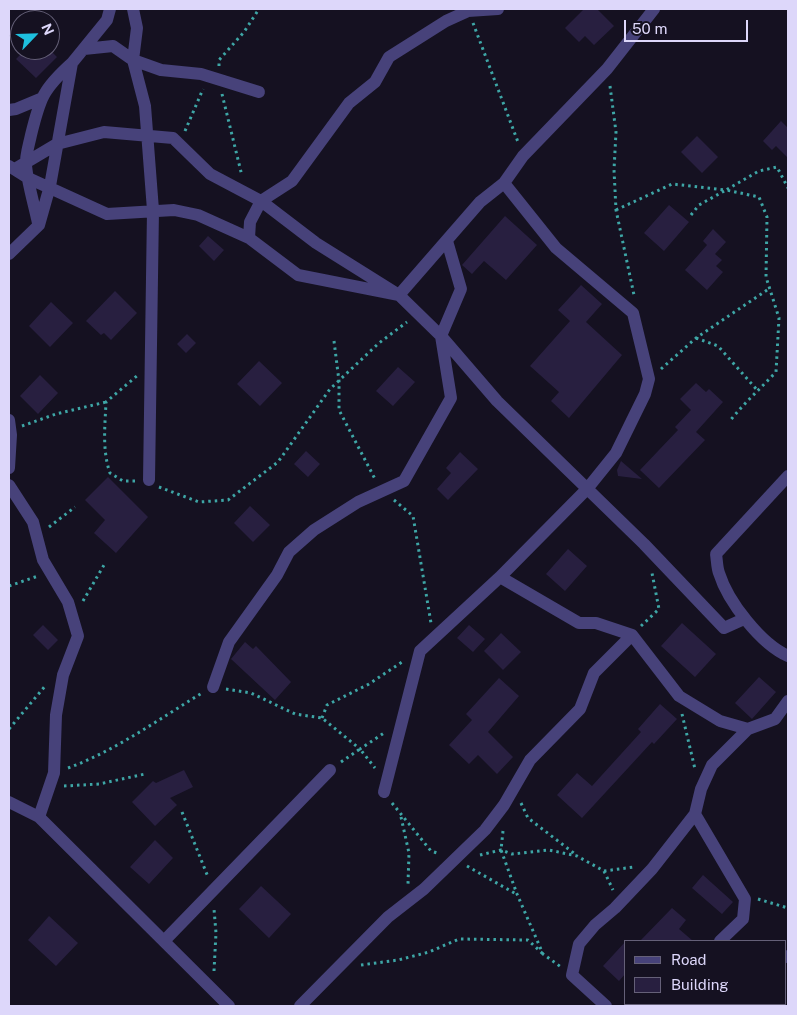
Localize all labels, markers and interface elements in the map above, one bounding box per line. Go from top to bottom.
north arrow [10,10,60,60]
scale bar [627,10,751,42]
text: 50 m [632,20,667,37]
text: N [38,21,57,38]
legend [624,940,787,1005]
text: Road [671,951,707,968]
text: Building [671,976,729,993]

